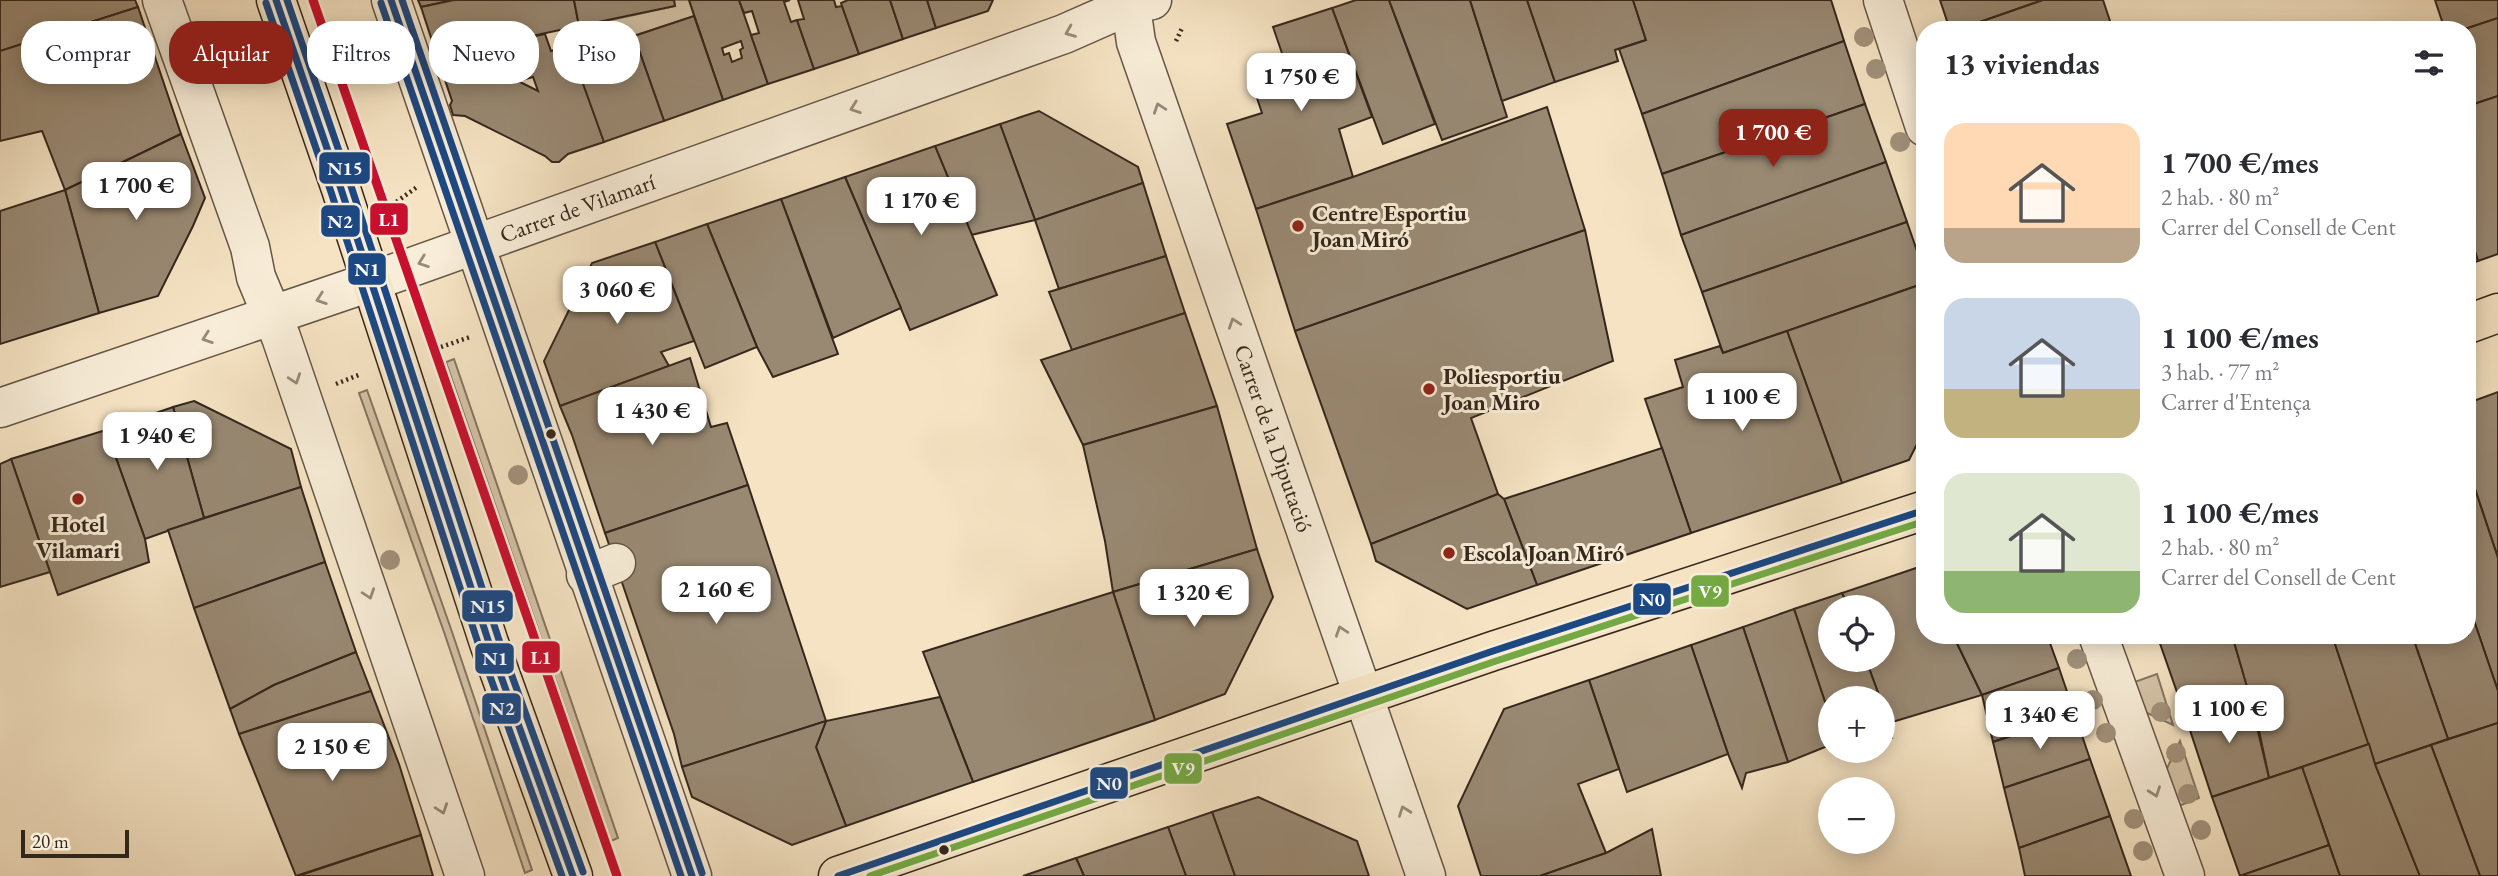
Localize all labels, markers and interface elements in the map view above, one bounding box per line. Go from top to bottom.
chip: Comprar [21,21,155,84]
chip: Alquilar [169,21,293,84]
chip: Filtros [307,21,415,84]
chip: Nuevo [429,21,539,84]
chip: Piso [553,21,640,84]
one-way arrow [1064,23,1076,37]
text: 13 viviendas [1944,44,2100,83]
icon: filters [2410,44,2448,82]
pin: 1 750 € [1236,54,1366,113]
text: 1 750 € [1263,61,1339,91]
one-way arrow [850,100,862,114]
one-way arrow [1153,103,1167,115]
pin: 1 700 € [1708,110,1838,169]
text: 1 700 € [1735,117,1811,147]
text: 1 700 €/mes [2161,143,2319,182]
line badge: N15 [318,151,371,185]
icon: home [2000,151,2084,235]
text: N15 [327,156,363,181]
pin: 1 700 € [71,162,201,222]
street label: Carrer de Vilamarí [495,166,660,250]
text: 1 700 € [98,170,174,200]
pin: 1 170 € [856,177,986,237]
text: 2 hab. · 80 m² [2161,182,2280,212]
text: 1 170 € [883,185,959,215]
place label: Centre Esportiu Joan Miró [1310,198,1467,254]
line badge: L1 [369,202,409,236]
line badge: N2 [320,204,361,238]
text: L1 [378,207,400,232]
text: N2 [327,209,353,234]
text: Carrer del Consell de Cent [2161,212,2396,242]
marker: Centre Esportiu Joan Miró [1290,218,1306,234]
line badge: N1 [347,252,387,286]
one-way arrow [418,254,430,268]
text: N1 [354,257,380,282]
pin: 3 060 € [552,266,682,326]
text: 3 060 € [579,274,655,304]
one-way arrow [315,291,328,305]
one-way arrow [1228,318,1242,330]
text: 1 100 €/mes [2161,318,2319,357]
icon: home [2000,326,2084,410]
one-way arrow [202,329,214,344]
street label: Carrer de la Diputació [1227,341,1320,536]
text: 3 hab. · 77 m² [2161,357,2280,387]
place label: Poliesportiu Joan Miro [1441,361,1561,417]
one-way arrow [287,372,301,384]
pin: 1 100 € [1677,374,1807,433]
marker: Poliesportiu Joan Miro [1421,381,1437,397]
text: 1 100 € [1704,381,1780,411]
text: Carrer d'Entença [2161,387,2311,417]
pin: 1 430 € [587,388,717,447]
text: 1 430 € [614,395,690,425]
pin: 1 940 € [92,412,222,472]
text: 1 940 € [119,420,195,450]
unlabelled marker [544,427,558,441]
marker: Hotel Vilamari [70,491,86,507]
text: 1 100 €/mes [2161,493,2319,532]
icon: home [2000,501,2084,585]
place label: Hotel Vilamari [36,509,120,565]
text: 2 hab. · 80 m² [2161,532,2280,562]
place label: Escola Joan Miró [1463,538,1625,568]
marker: Escola Joan Miró [1441,545,1457,561]
text: Carrer del Consell de Cent [2161,562,2396,592]
pin: 2 160 € [651,566,781,626]
pin: 1 320 € [1129,570,1259,629]
text: 2 160 € [678,574,754,604]
line badge: V9 [1690,574,1730,608]
text: 1 320 € [1156,577,1232,607]
text: V9 [1698,579,1722,604]
line badge: N0 [1632,582,1672,616]
one-way arrow [361,587,375,599]
text: N0 [1639,587,1665,612]
line badge: N15 [461,589,514,623]
text: N15 [470,594,506,619]
map controls [1818,595,1895,854]
button: locate [1818,595,1895,672]
one-way arrow [1335,625,1349,637]
line badge: L1 [521,640,561,674]
line badge: N1 [474,642,515,675]
text: L1 [530,645,552,670]
text: N1 [482,646,508,671]
button: + [1818,686,1895,763]
pin: 1 100 € [2164,686,2294,745]
line badge: N2 [481,692,522,725]
pin: 1 340 € [1975,692,2105,751]
text: 1 100 € [2191,693,2267,723]
text: N2 [489,696,515,721]
text: 1 340 € [2002,699,2078,729]
pin: 2 150 € [267,724,397,783]
text: 2 150 € [294,731,370,761]
line badge: V9 [1163,752,1203,785]
text: V9 [1171,756,1195,781]
line badge: N0 [1089,766,1129,800]
text: N0 [1096,771,1122,796]
button: − [1818,777,1895,854]
one-way arrow [2146,785,2160,797]
one-way arrow [434,803,448,815]
one-way arrow [1399,806,1413,818]
scale bar [21,827,130,859]
text: 20 m [32,829,69,854]
unlabelled marker [937,843,951,857]

